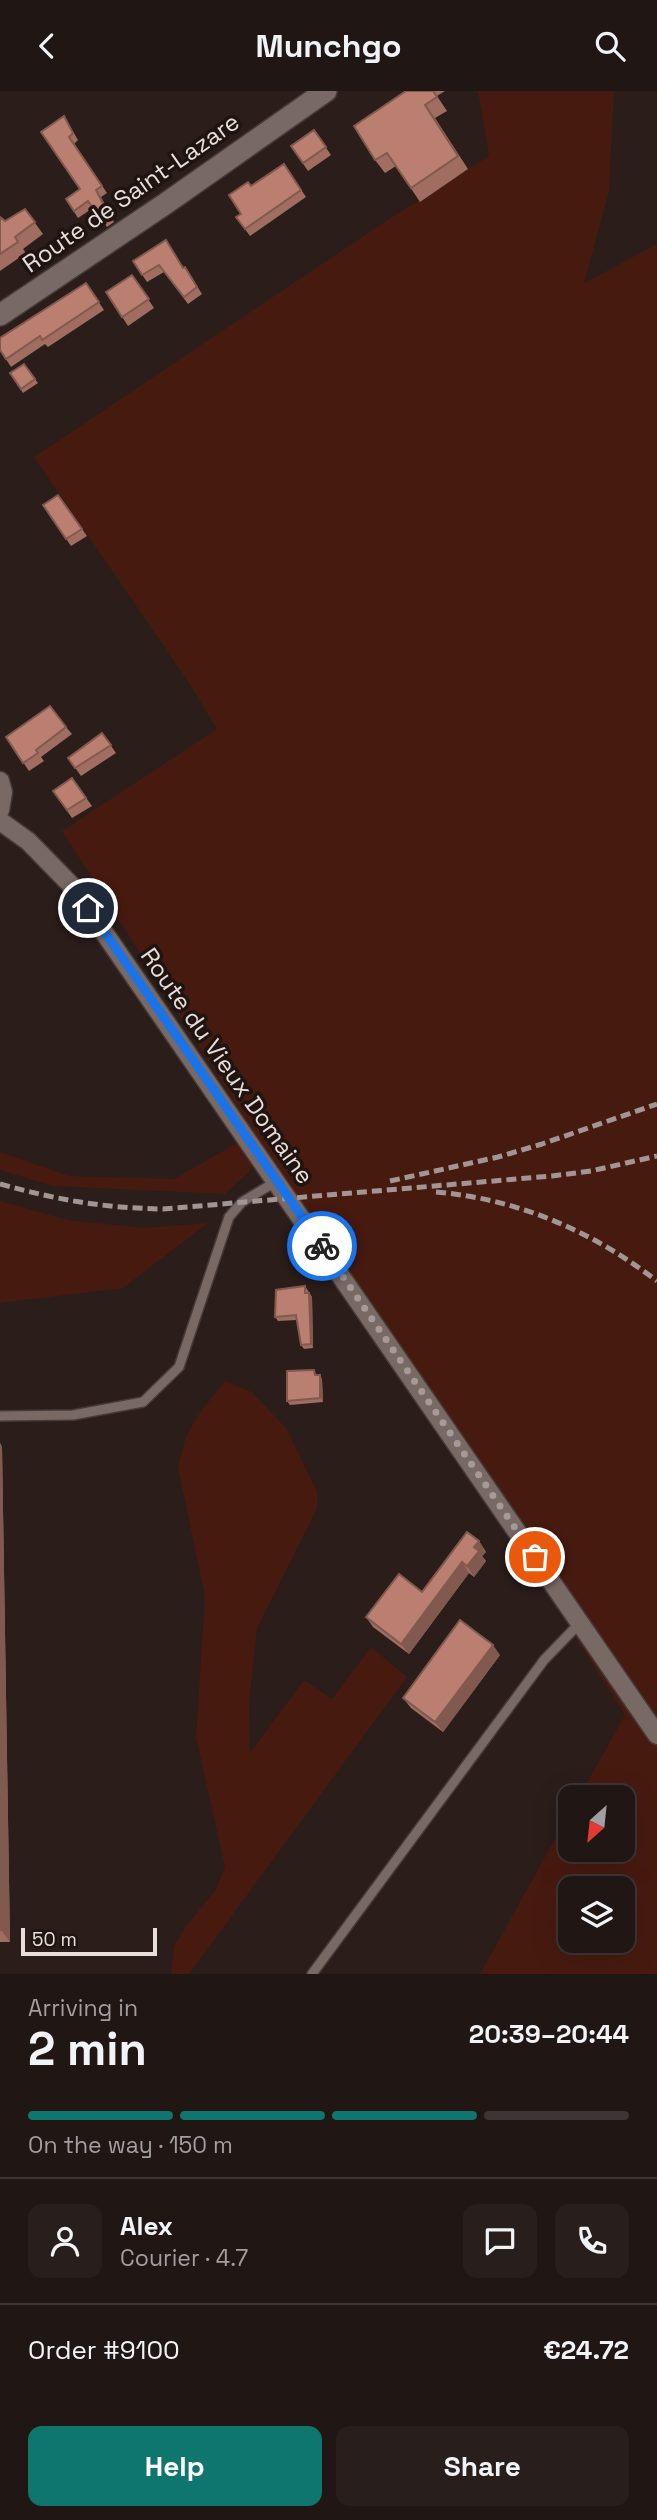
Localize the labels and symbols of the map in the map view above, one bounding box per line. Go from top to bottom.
street label: Route de Saint-Lazare [16,106,245,279]
pin [58,878,118,938]
street label: Route du Vieux Domaine [134,941,321,1190]
courier [287,1211,357,1281]
pin [505,1527,565,1587]
north arrow [558,1785,635,1862]
scale bar [21,1925,158,1957]

